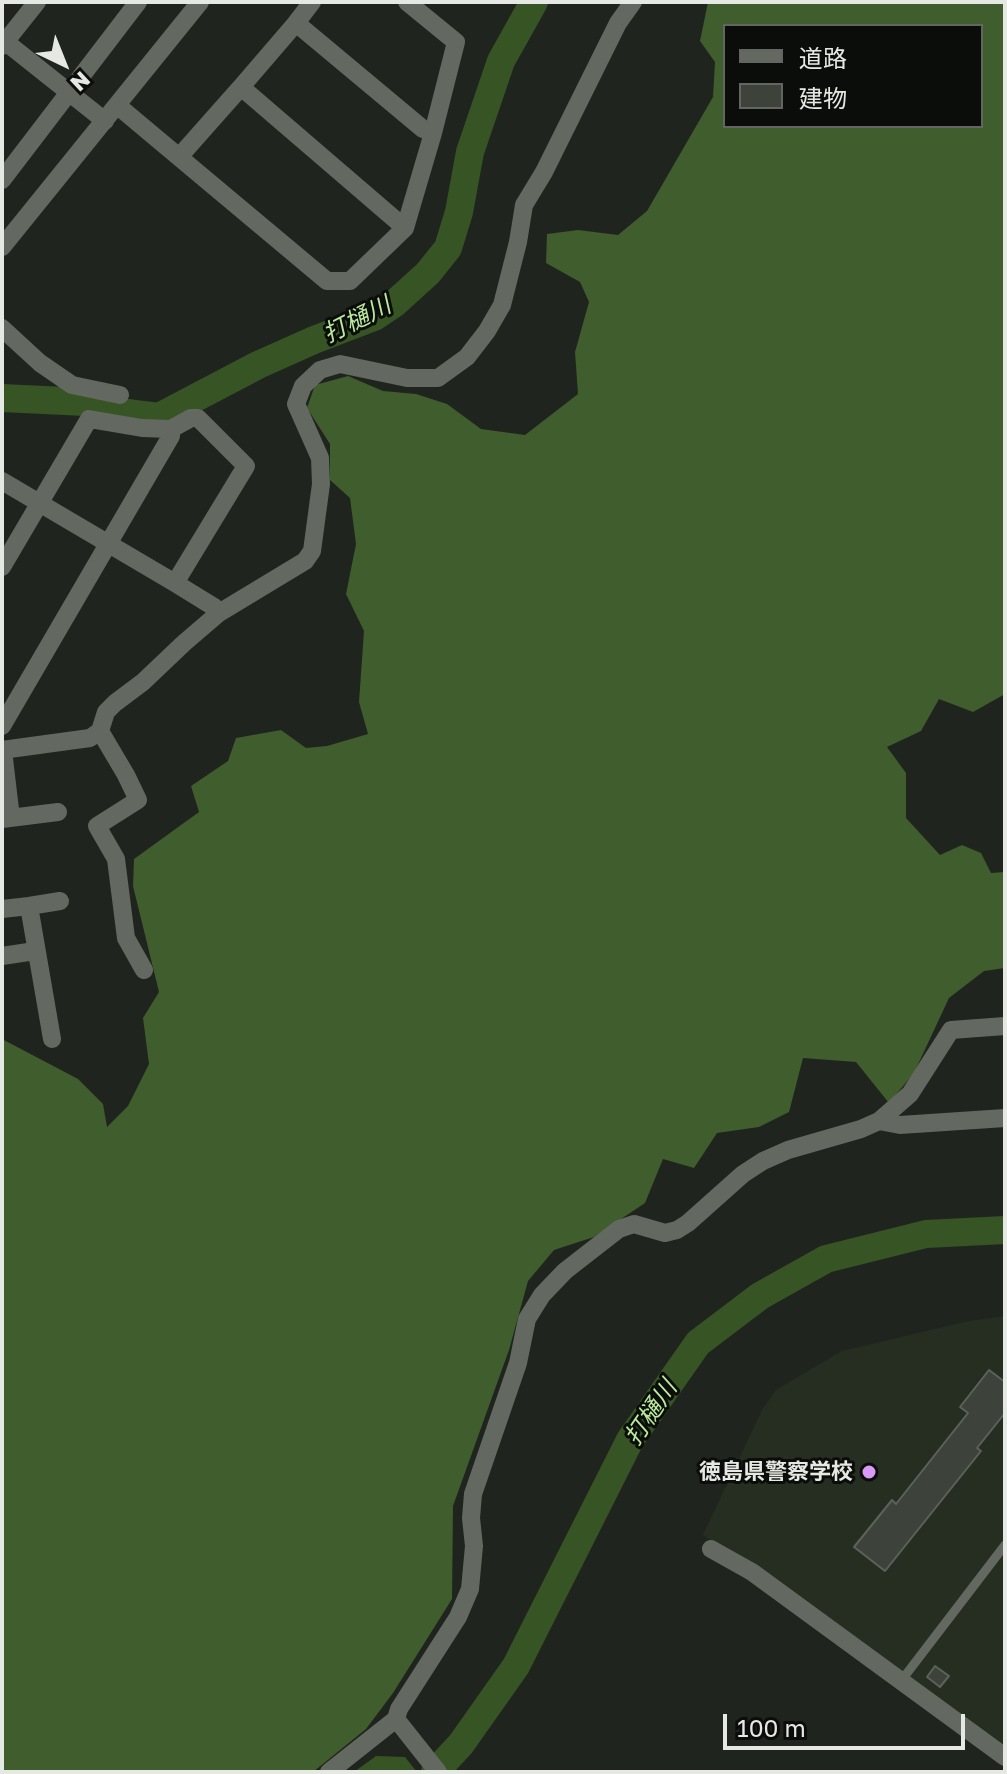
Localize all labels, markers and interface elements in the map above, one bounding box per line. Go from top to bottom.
north arrow [24,24,104,104]
legend [723,24,983,128]
text: 道路 [799,43,847,72]
text: N [65,66,96,97]
text: 建物 [799,83,847,112]
water label: 打樋川 [318,291,396,349]
water label: 打樋川 [619,1375,683,1451]
place label: 徳島県警察学校 [699,1459,853,1485]
marker: 徳島県警察学校 [860,1463,878,1481]
scale bar [727,1698,969,1748]
text: 100 m [737,1713,806,1742]

